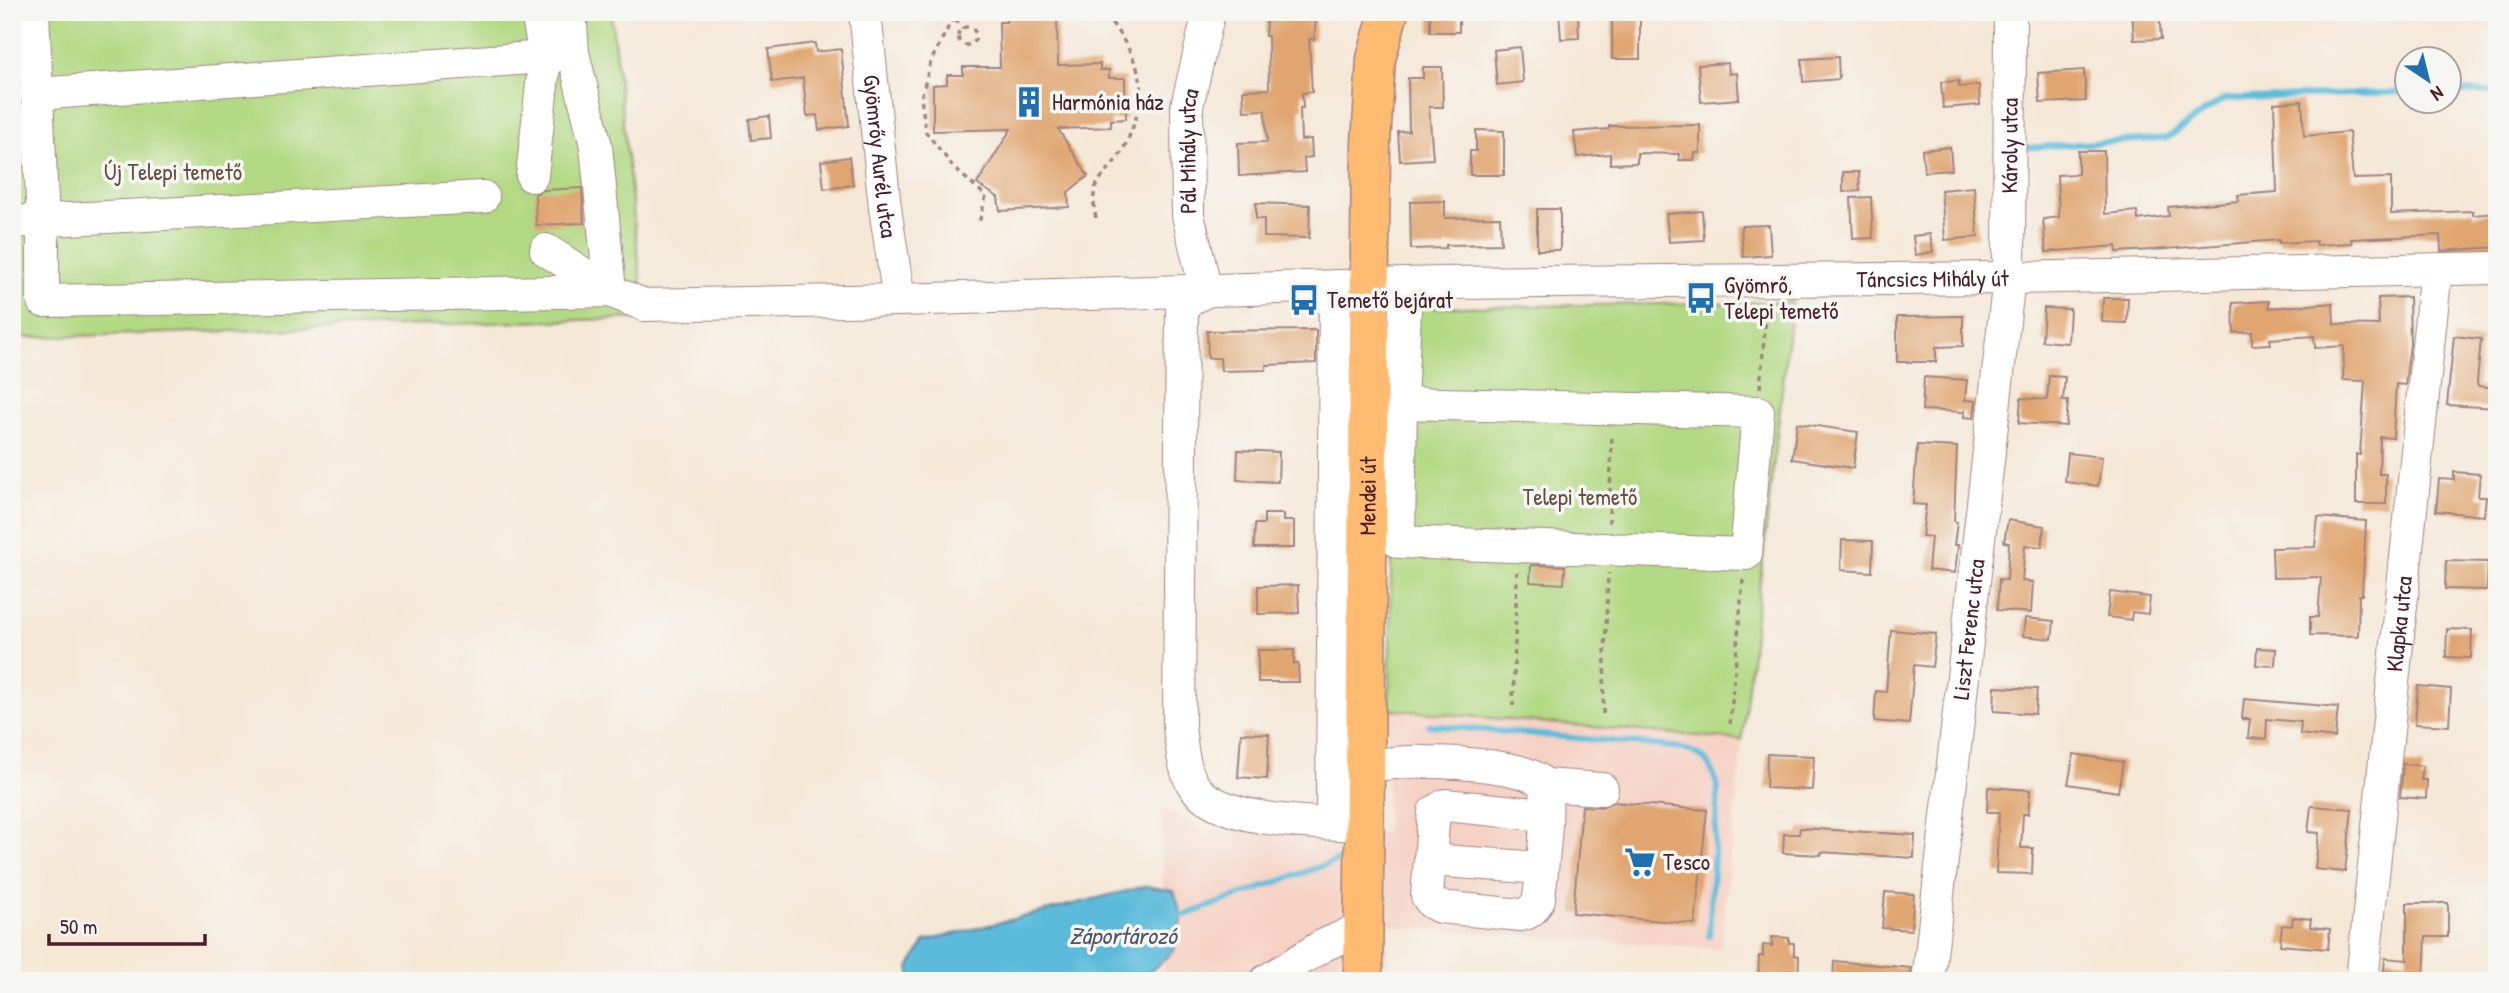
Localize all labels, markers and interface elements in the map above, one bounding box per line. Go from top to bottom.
north arrow [2394,46,2464,116]
street label: Gyömrőy Aurél utca [856,73,905,240]
text: N [2426,80,2449,107]
building icon: Harmónia ház [1012,85,1046,119]
street label: Pál Mihály utca [1171,85,1206,214]
place label: Harmónia ház [1052,86,1164,117]
street label: Károly utca [1993,98,2025,193]
park label: Új Telepi temető [104,156,242,187]
street label: Táncsics Mihály út [1856,262,2010,294]
place label: Gyömrő, Telepi temető [1724,269,1839,326]
bus stop icon: Gyömrő, Telepi temető [1684,281,1718,315]
bus stop icon: Temető bejárat [1287,283,1321,317]
place label: Temető bejárat [1327,284,1454,315]
street label: Mendei út [1351,455,1383,536]
park label: Telepi temető [1523,481,1637,512]
street label: Liszt Ferenc utca [1945,557,1992,701]
street label: Klapka utca [2378,575,2419,673]
supermarket icon: Tesco [1623,845,1657,879]
place label: Tesco [1663,846,1710,877]
scale bar [49,902,205,946]
text: 50 m [60,912,97,941]
water label: Záportározó [1069,919,1179,952]

